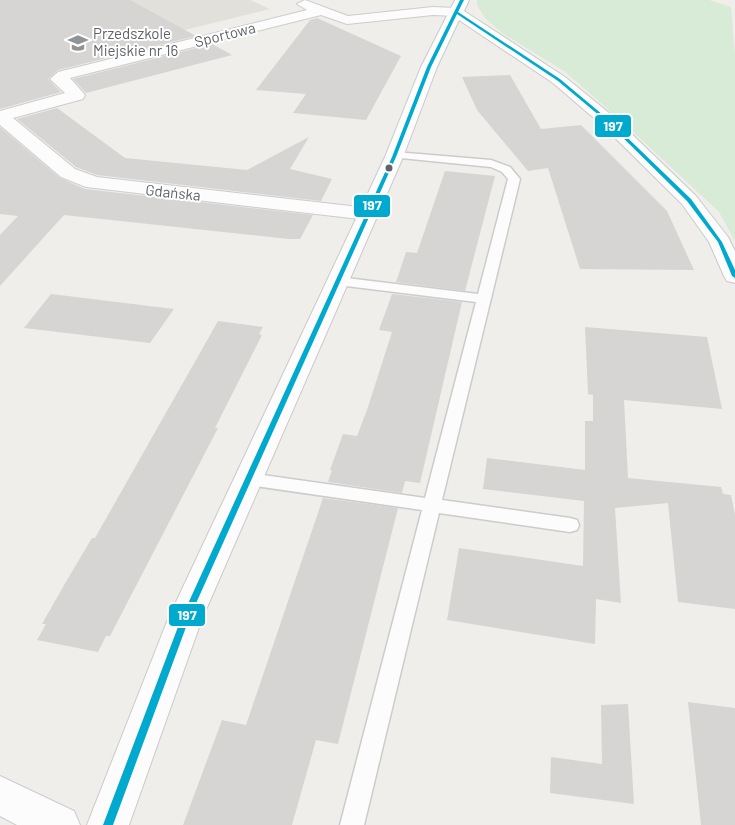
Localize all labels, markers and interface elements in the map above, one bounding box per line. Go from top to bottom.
street label: Sportowa [192,18,257,50]
place label: Przedszkole Miejskie nr 16 [93,24,178,59]
school or university icon: Przedszkole Miejskie nr 16 [67,32,89,54]
line badge: 197 [594,114,632,138]
text: 197 [603,117,623,134]
unlabelled marker [384,163,394,173]
street label: Gdańska [145,180,202,204]
line badge: 197 [353,194,391,218]
text: 197 [362,196,382,213]
line badge: 197 [168,603,206,627]
text: 197 [177,606,197,623]

